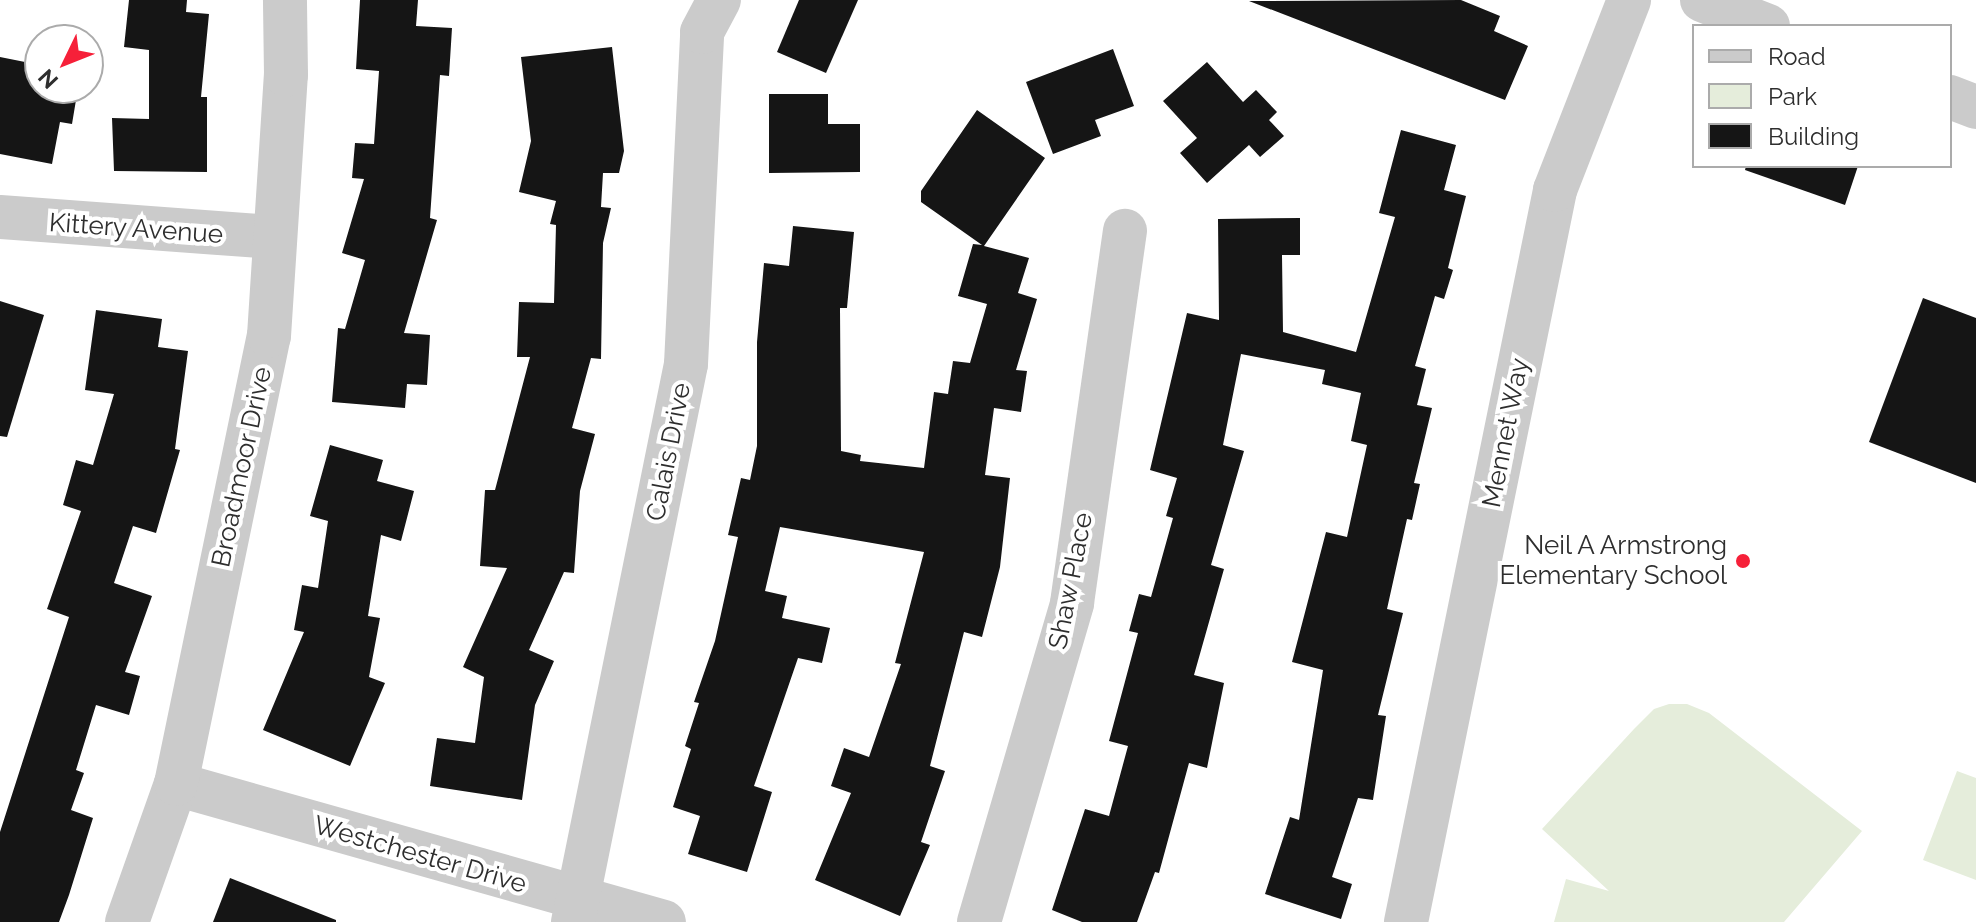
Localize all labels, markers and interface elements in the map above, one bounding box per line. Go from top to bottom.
north arrow [24,24,104,104]
legend [1692,24,1952,168]
text: Road [1768,42,1826,71]
text: N [33,64,63,94]
text: Park [1768,82,1817,111]
text: Building [1768,122,1859,151]
street label: Kittery Avenue [47,207,225,251]
street label: Mennet Way [1476,355,1536,511]
street label: Broadmoor Drive [205,364,279,570]
street label: Calais Drive [640,380,698,524]
street label: Shaw Place [1042,510,1100,652]
place label: Neil A Armstrong Elementary School [1499,530,1727,592]
marker: Neil A Armstrong Elementary School [1734,552,1752,570]
street label: Westchester Drive [310,810,530,900]

